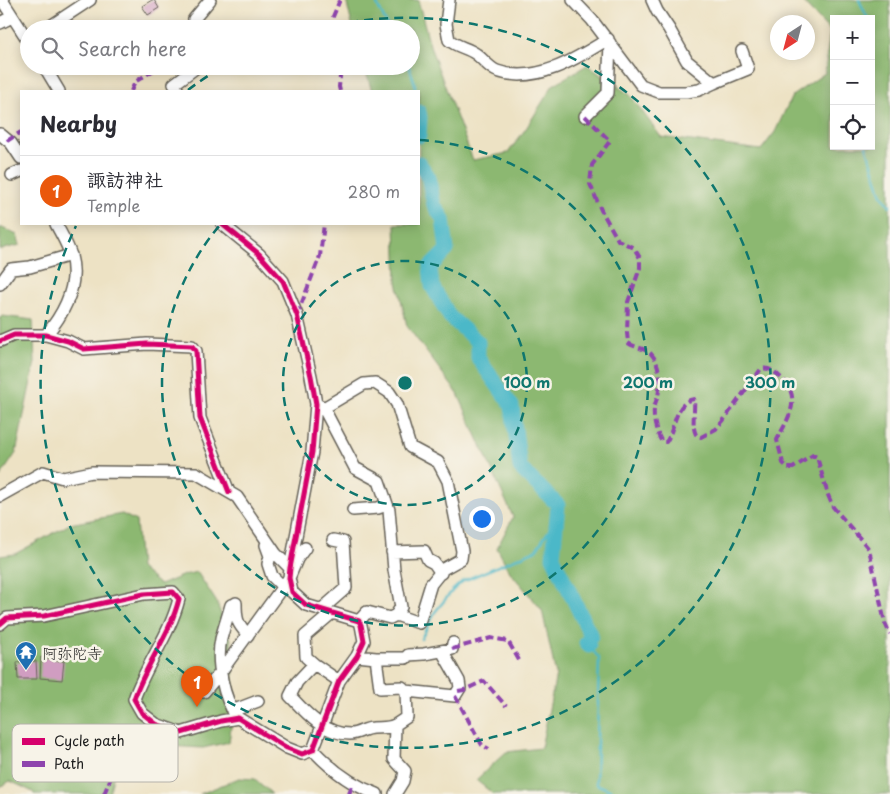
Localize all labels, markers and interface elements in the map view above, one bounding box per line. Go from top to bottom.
north arrow [770,15,815,60]
map controls [830,15,875,150]
button: + [830,15,875,60]
search box [20,20,420,75]
icon: search [38,34,66,62]
text: Search here [78,34,187,62]
button: − [830,60,875,105]
button: locate [830,105,875,150]
text: Nearby [40,107,117,139]
text: 諏訪神社 [87,165,163,193]
text: 1 [52,179,60,203]
text: 280 m [348,179,400,203]
text: Temple [87,193,140,217]
text: 100 m [504,370,550,393]
text: 200 m [623,370,673,393]
text: 300 m [745,370,795,393]
centre of rings [396,374,414,392]
your location [469,506,495,532]
temple icon: 阿弥陀寺 [14,640,38,671]
place label: 阿弥陀寺 [42,641,102,664]
pin: 1 [181,666,213,707]
legend [12,724,178,782]
text: Cycle path [54,730,125,751]
text: Path [54,753,84,774]

